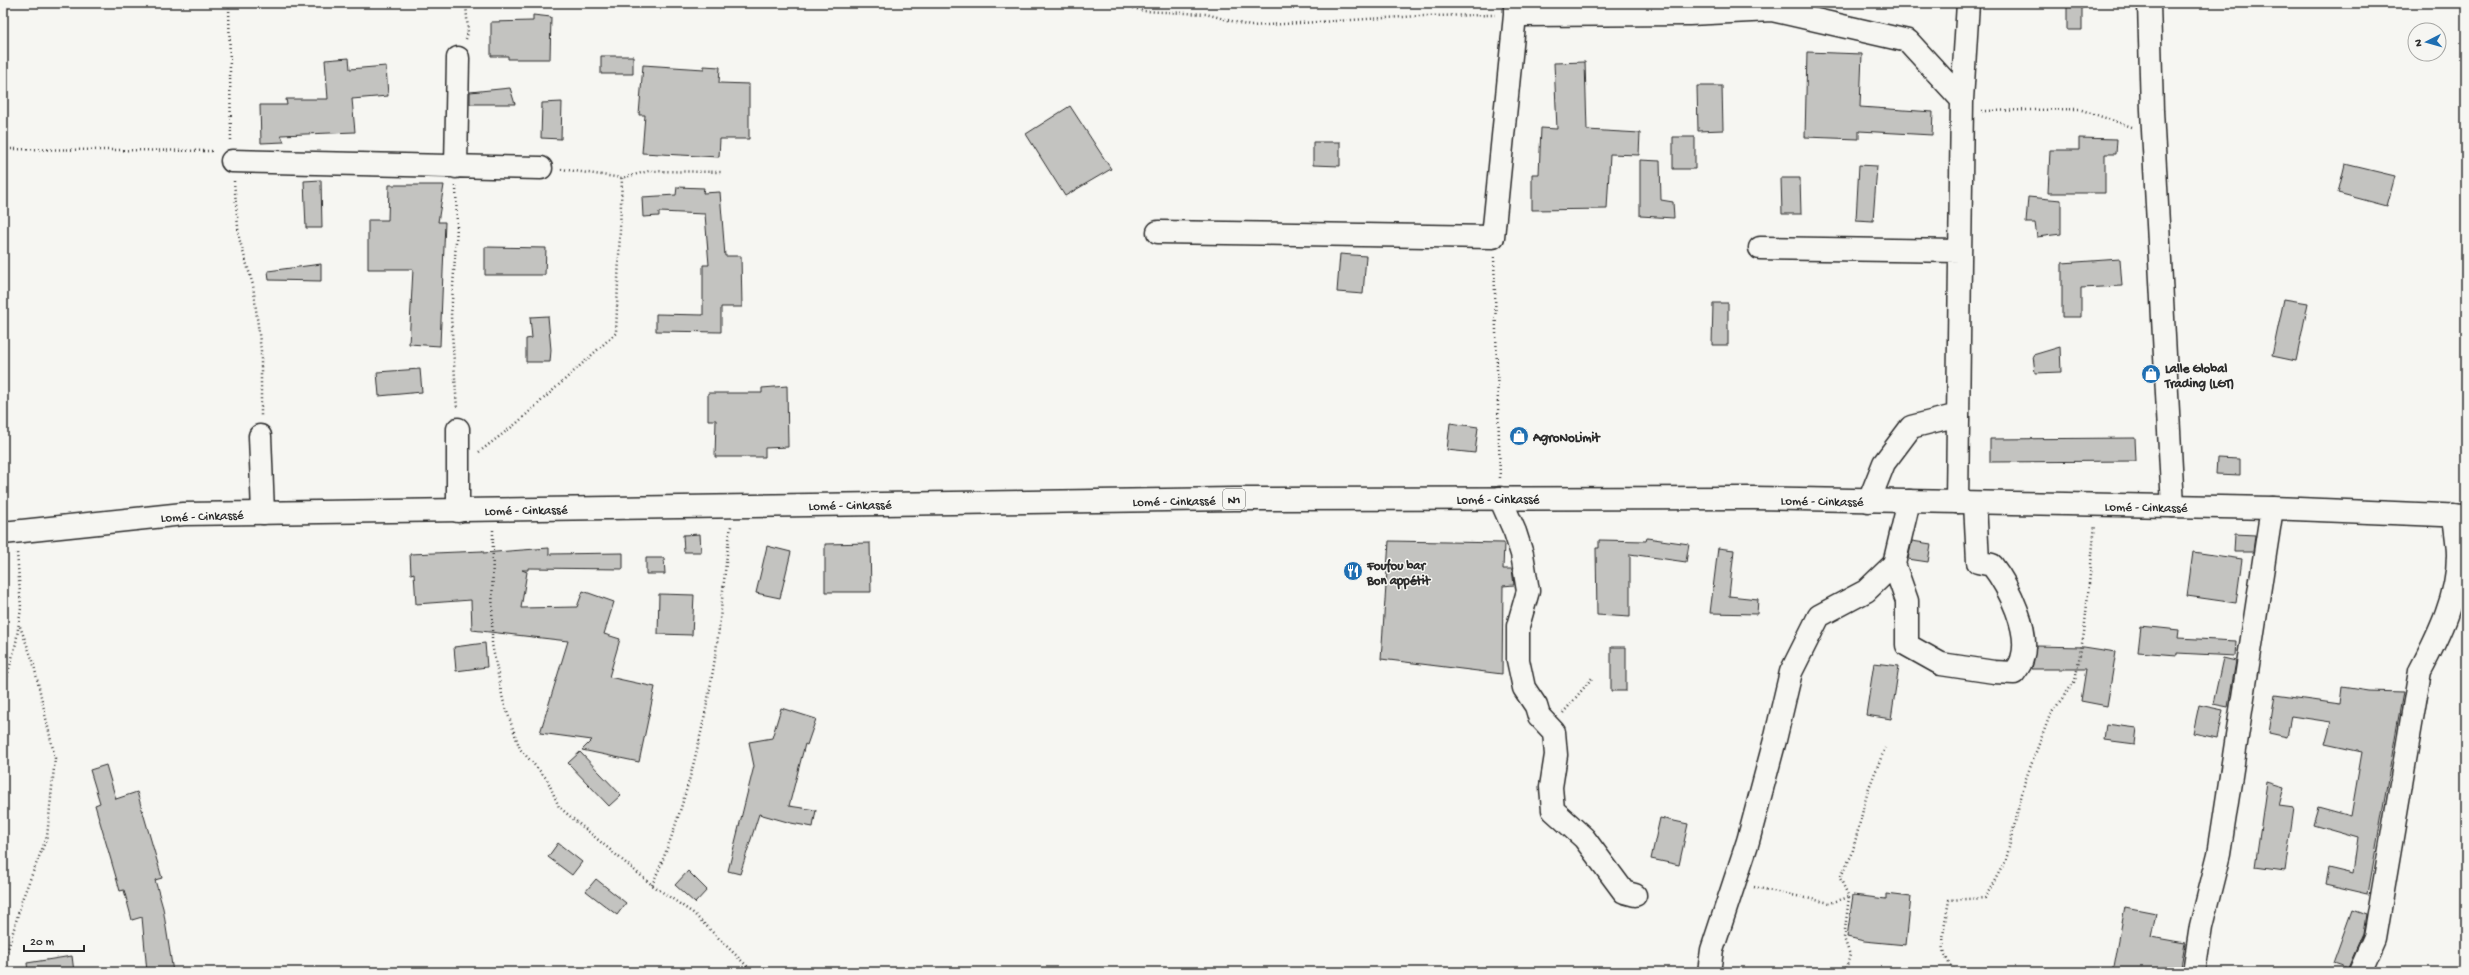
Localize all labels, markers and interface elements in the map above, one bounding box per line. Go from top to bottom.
north arrow [2407,22,2447,62]
text: N [2413,39,2425,47]
place label: Lalle Global Trading (LGT) [2164,362,2234,392]
shop icon: Lalle Global Trading (LGT) [2140,363,2162,385]
shop icon: AgroNoLimit [1508,425,1530,447]
place label: AgroNoLimit [1532,431,1601,446]
road number: N1 [1223,489,1245,509]
street label: Lomé - Cinkassé [1456,493,1540,508]
street label: Lomé - Cinkassé [1132,494,1216,511]
street label: Lomé - Cinkassé [1780,494,1864,511]
street label: Lomé - Cinkassé [808,498,892,515]
street label: Lomé - Cinkassé [2104,500,2188,517]
street label: Lomé - Cinkassé [484,503,568,520]
street label: Lomé - Cinkassé [160,509,244,526]
place label: Foufou bar Bon appétit [1366,558,1431,590]
restaurant icon: Foufou bar Bon appétit [1342,560,1364,582]
scale bar [24,927,84,953]
text: 20 m [30,936,55,950]

